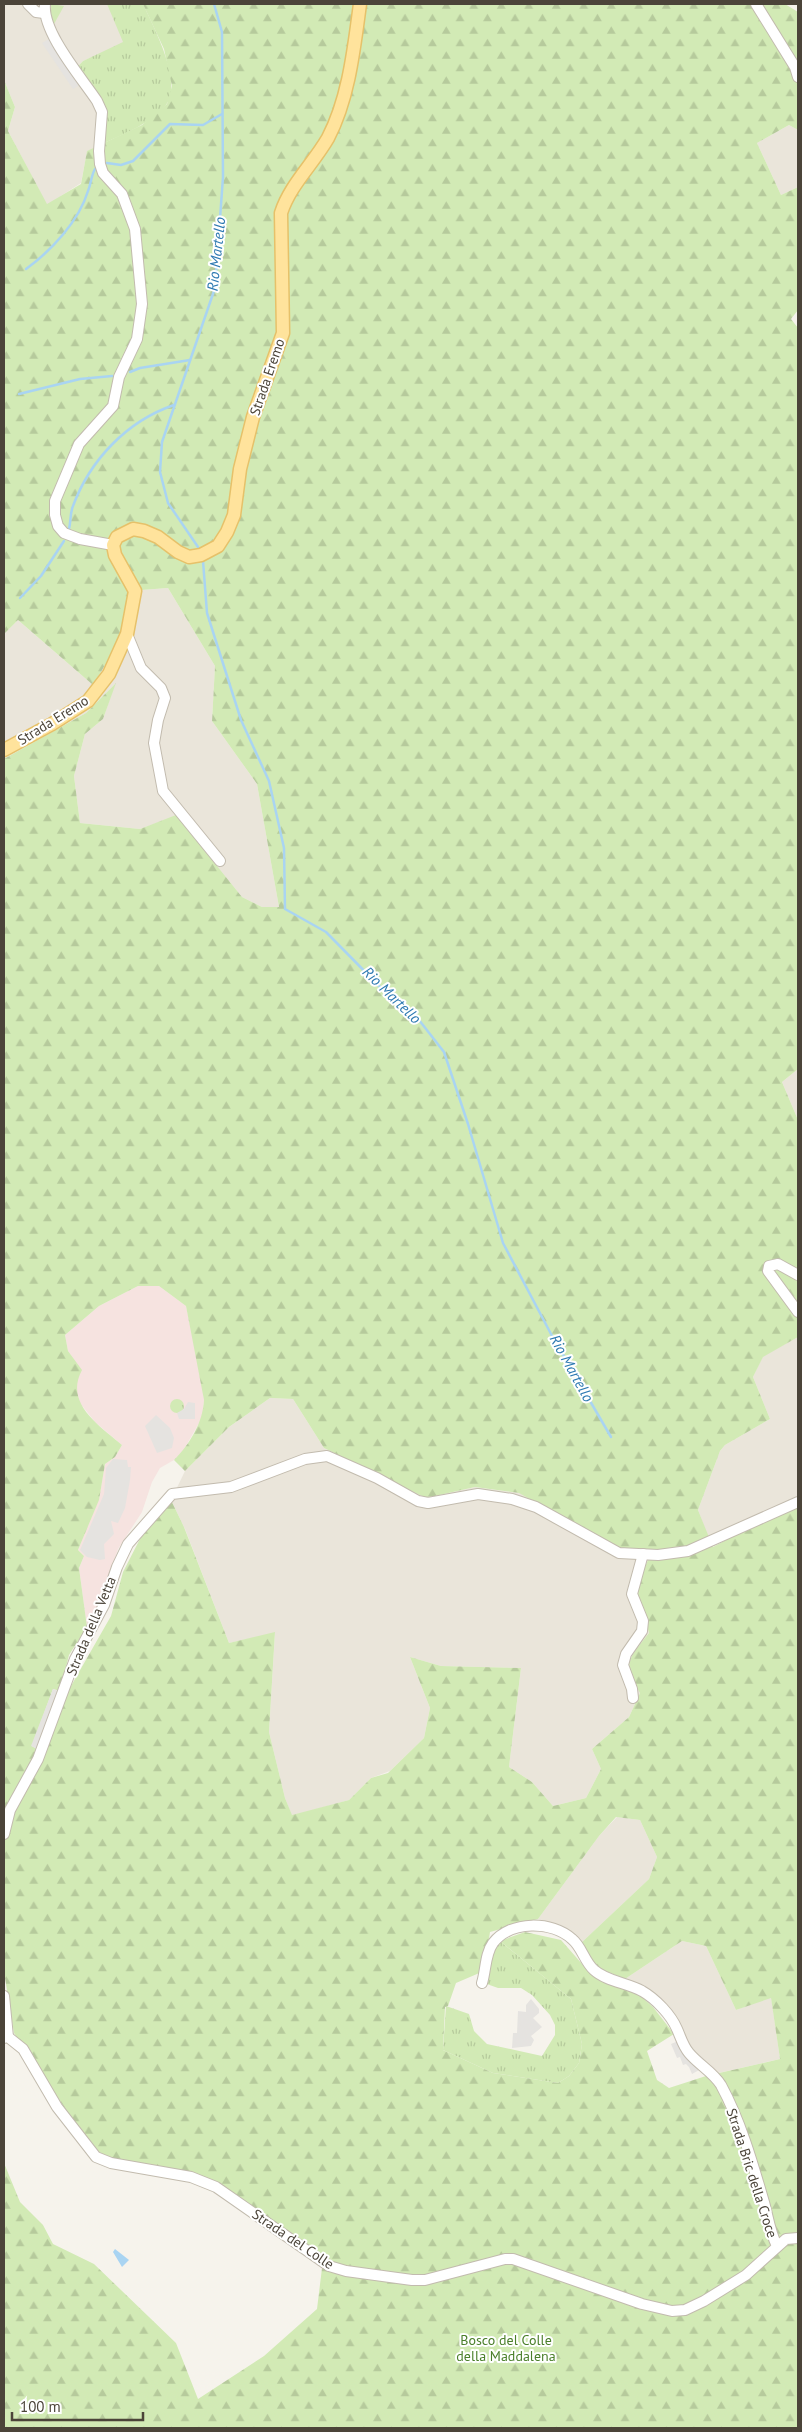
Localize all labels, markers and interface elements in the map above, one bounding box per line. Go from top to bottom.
water label: Rio Martello [203,216,229,292]
street label: Strada Eremo [245,336,289,418]
street label: Strada Eremo [14,691,92,749]
water label: Rio Martello [359,962,425,1028]
water label: Rio Martello [546,1331,598,1405]
street label: Strada della Vetta [62,1574,120,1678]
street label: Strada Bric della Croce [723,2106,781,2240]
street label: Strada del Colle [249,2205,337,2273]
park label: Bosco del Colle della Maddalena [456,2331,556,2365]
scale bar [12,2390,144,2422]
text: 100 m [20,2397,61,2416]

